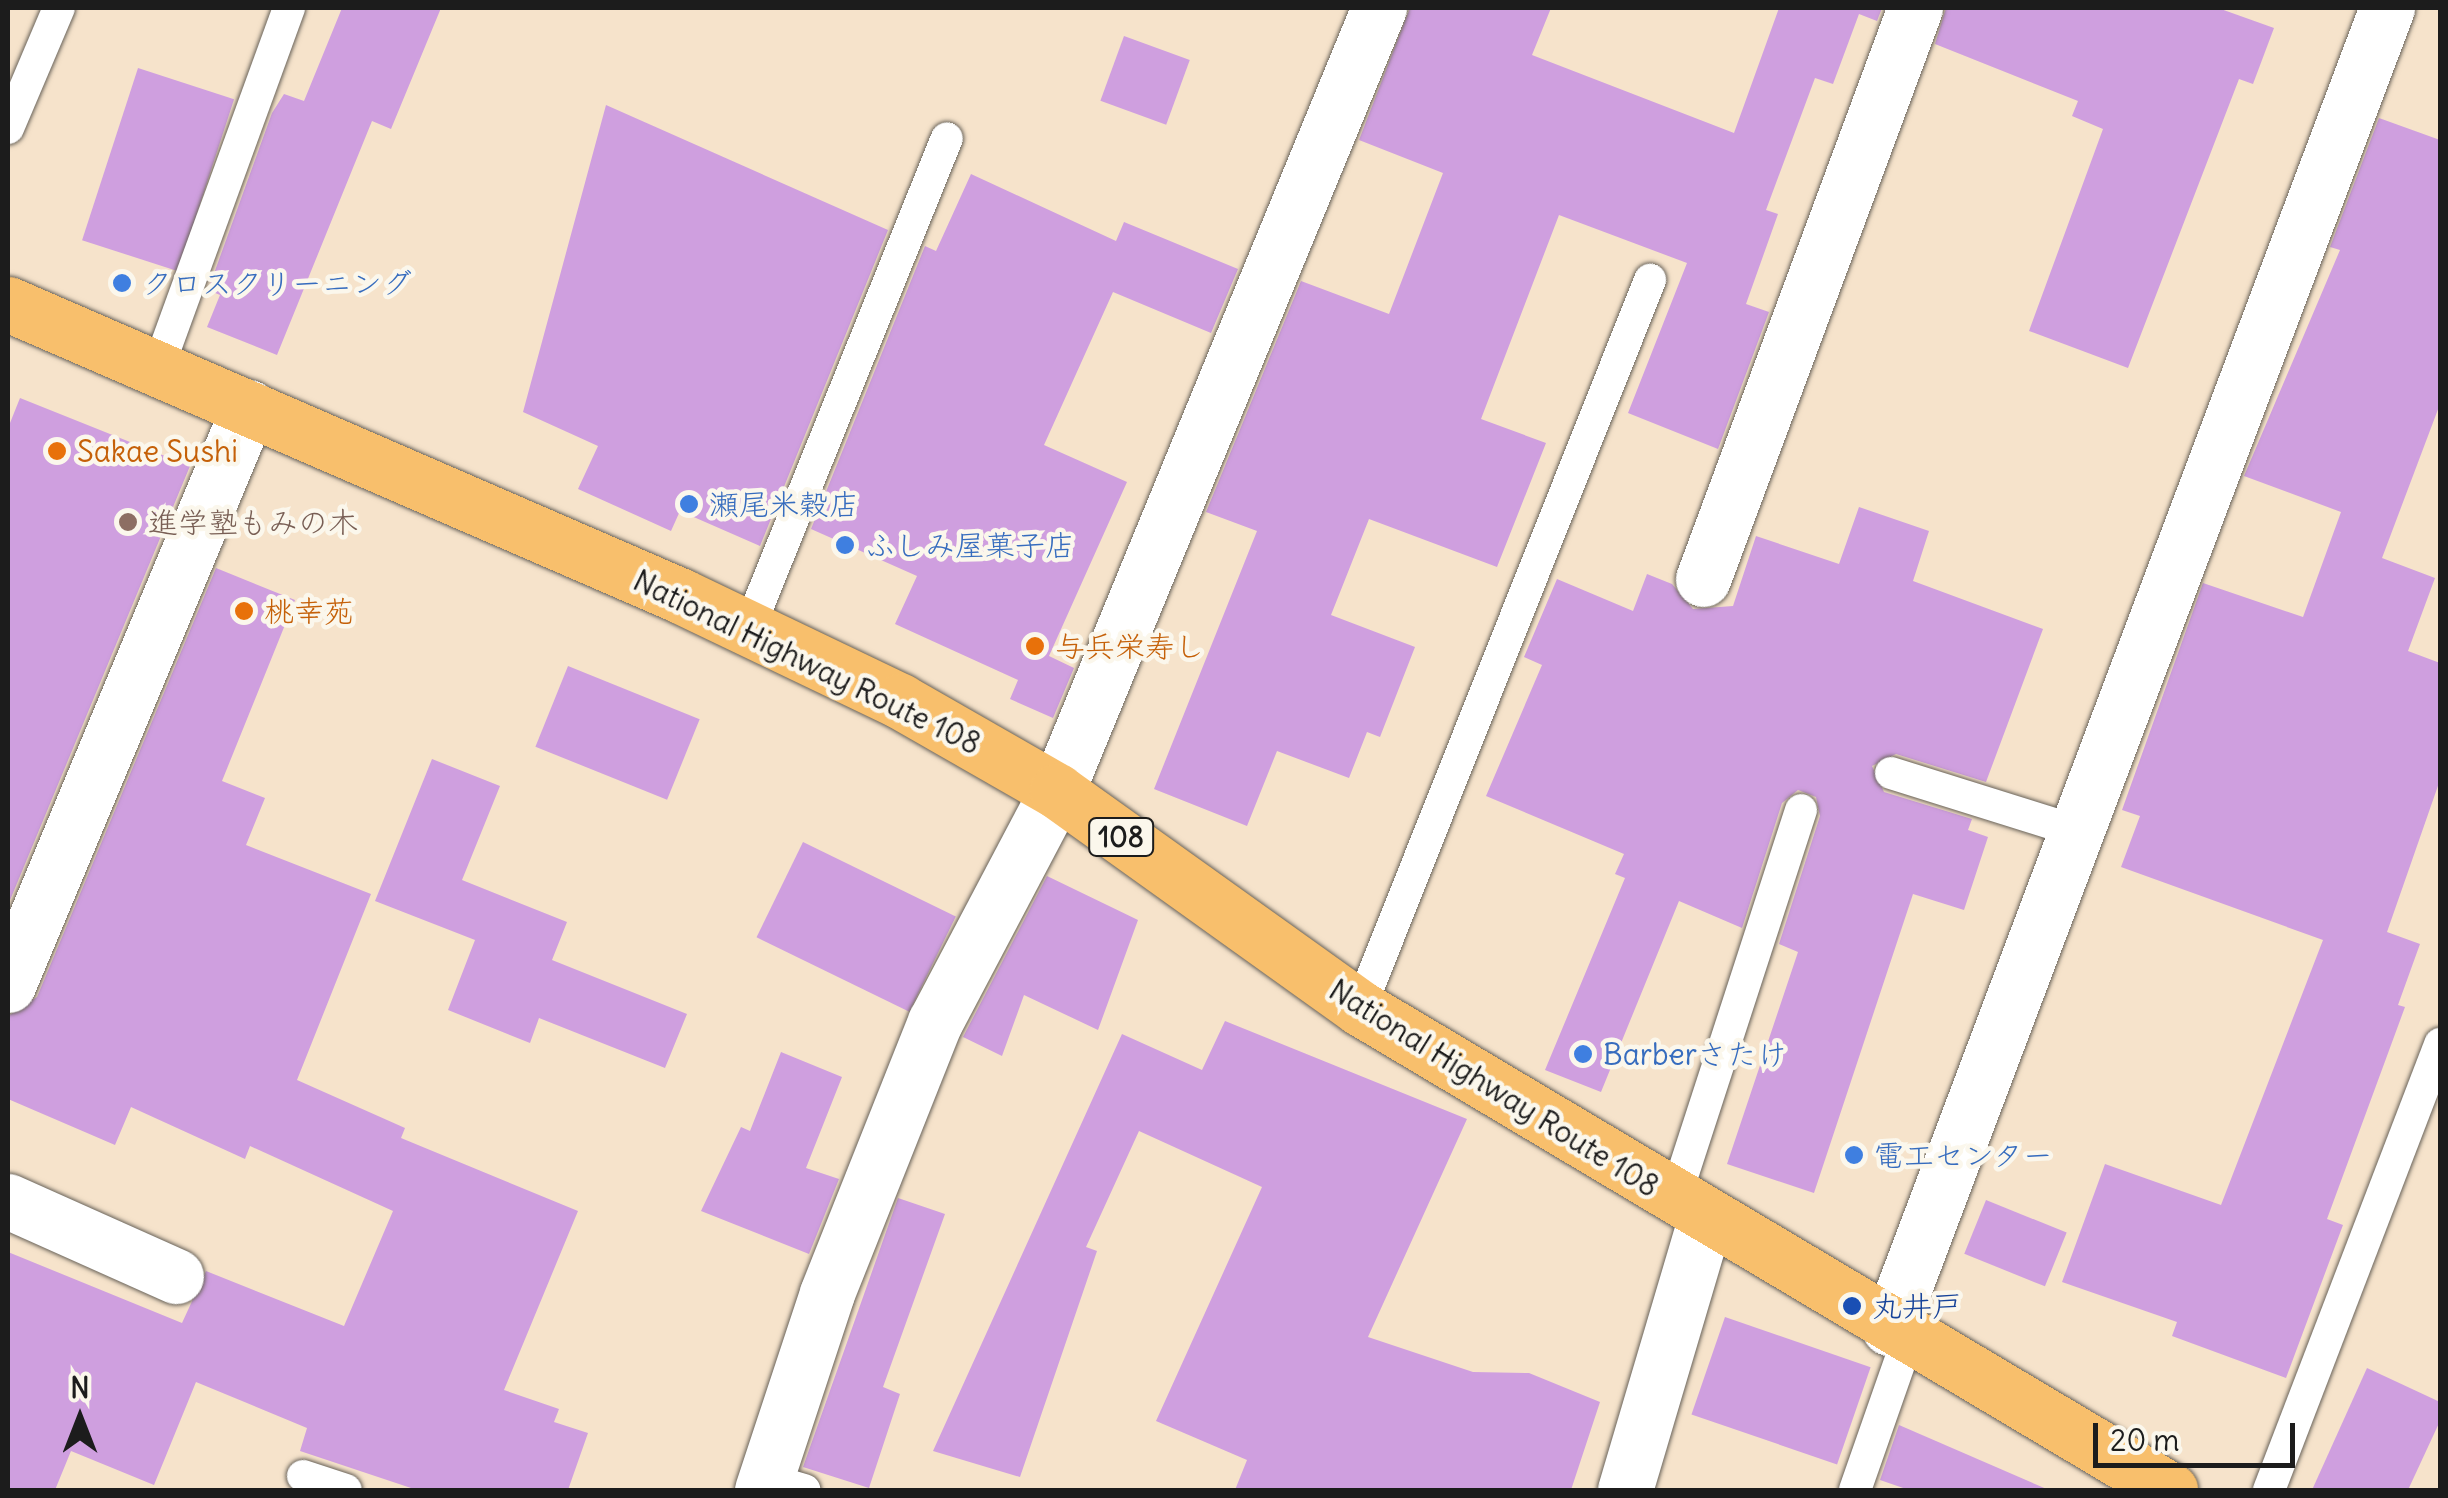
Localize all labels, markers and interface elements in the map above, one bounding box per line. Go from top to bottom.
place label: クロスクリーニング [142,265,412,301]
marker: クロスクリーニング [111,272,133,294]
place label: Sakae Sushi [77,433,238,469]
marker: Sakae Sushi [46,440,68,462]
place label: 瀬尾米穀店 [709,486,859,522]
marker: 瀬尾米穀店 [678,493,700,515]
place label: 進学塾もみの木 [148,504,358,540]
marker: 進学塾もみの木 [117,511,139,533]
place label: ふしみ屋菓子店 [865,527,1075,563]
marker: ふしみ屋菓子店 [834,534,856,556]
street label: National Highway Route 108 [628,562,986,762]
place label: 桃幸苑 [264,593,354,629]
marker: 桃幸苑 [233,600,255,622]
place label: 与兵栄寿し [1055,628,1205,664]
marker: 与兵栄寿し [1024,635,1046,657]
road number: 108 [1086,814,1156,860]
street label: National Highway Route 108 [1323,972,1665,1204]
place label: Barberさたけ [1603,1036,1787,1072]
marker: Barberさたけ [1572,1043,1594,1065]
place label: 電工センター [1874,1137,2054,1173]
marker: 電工センター [1843,1144,1865,1166]
place label: 丸井戸 [1872,1288,1962,1324]
marker: 丸井戸 [1841,1295,1863,1317]
north arrow [30,1368,130,1468]
text: N [70,1370,90,1406]
scale bar [2098,1403,2300,1465]
text: 20 m [2110,1421,2180,1459]

